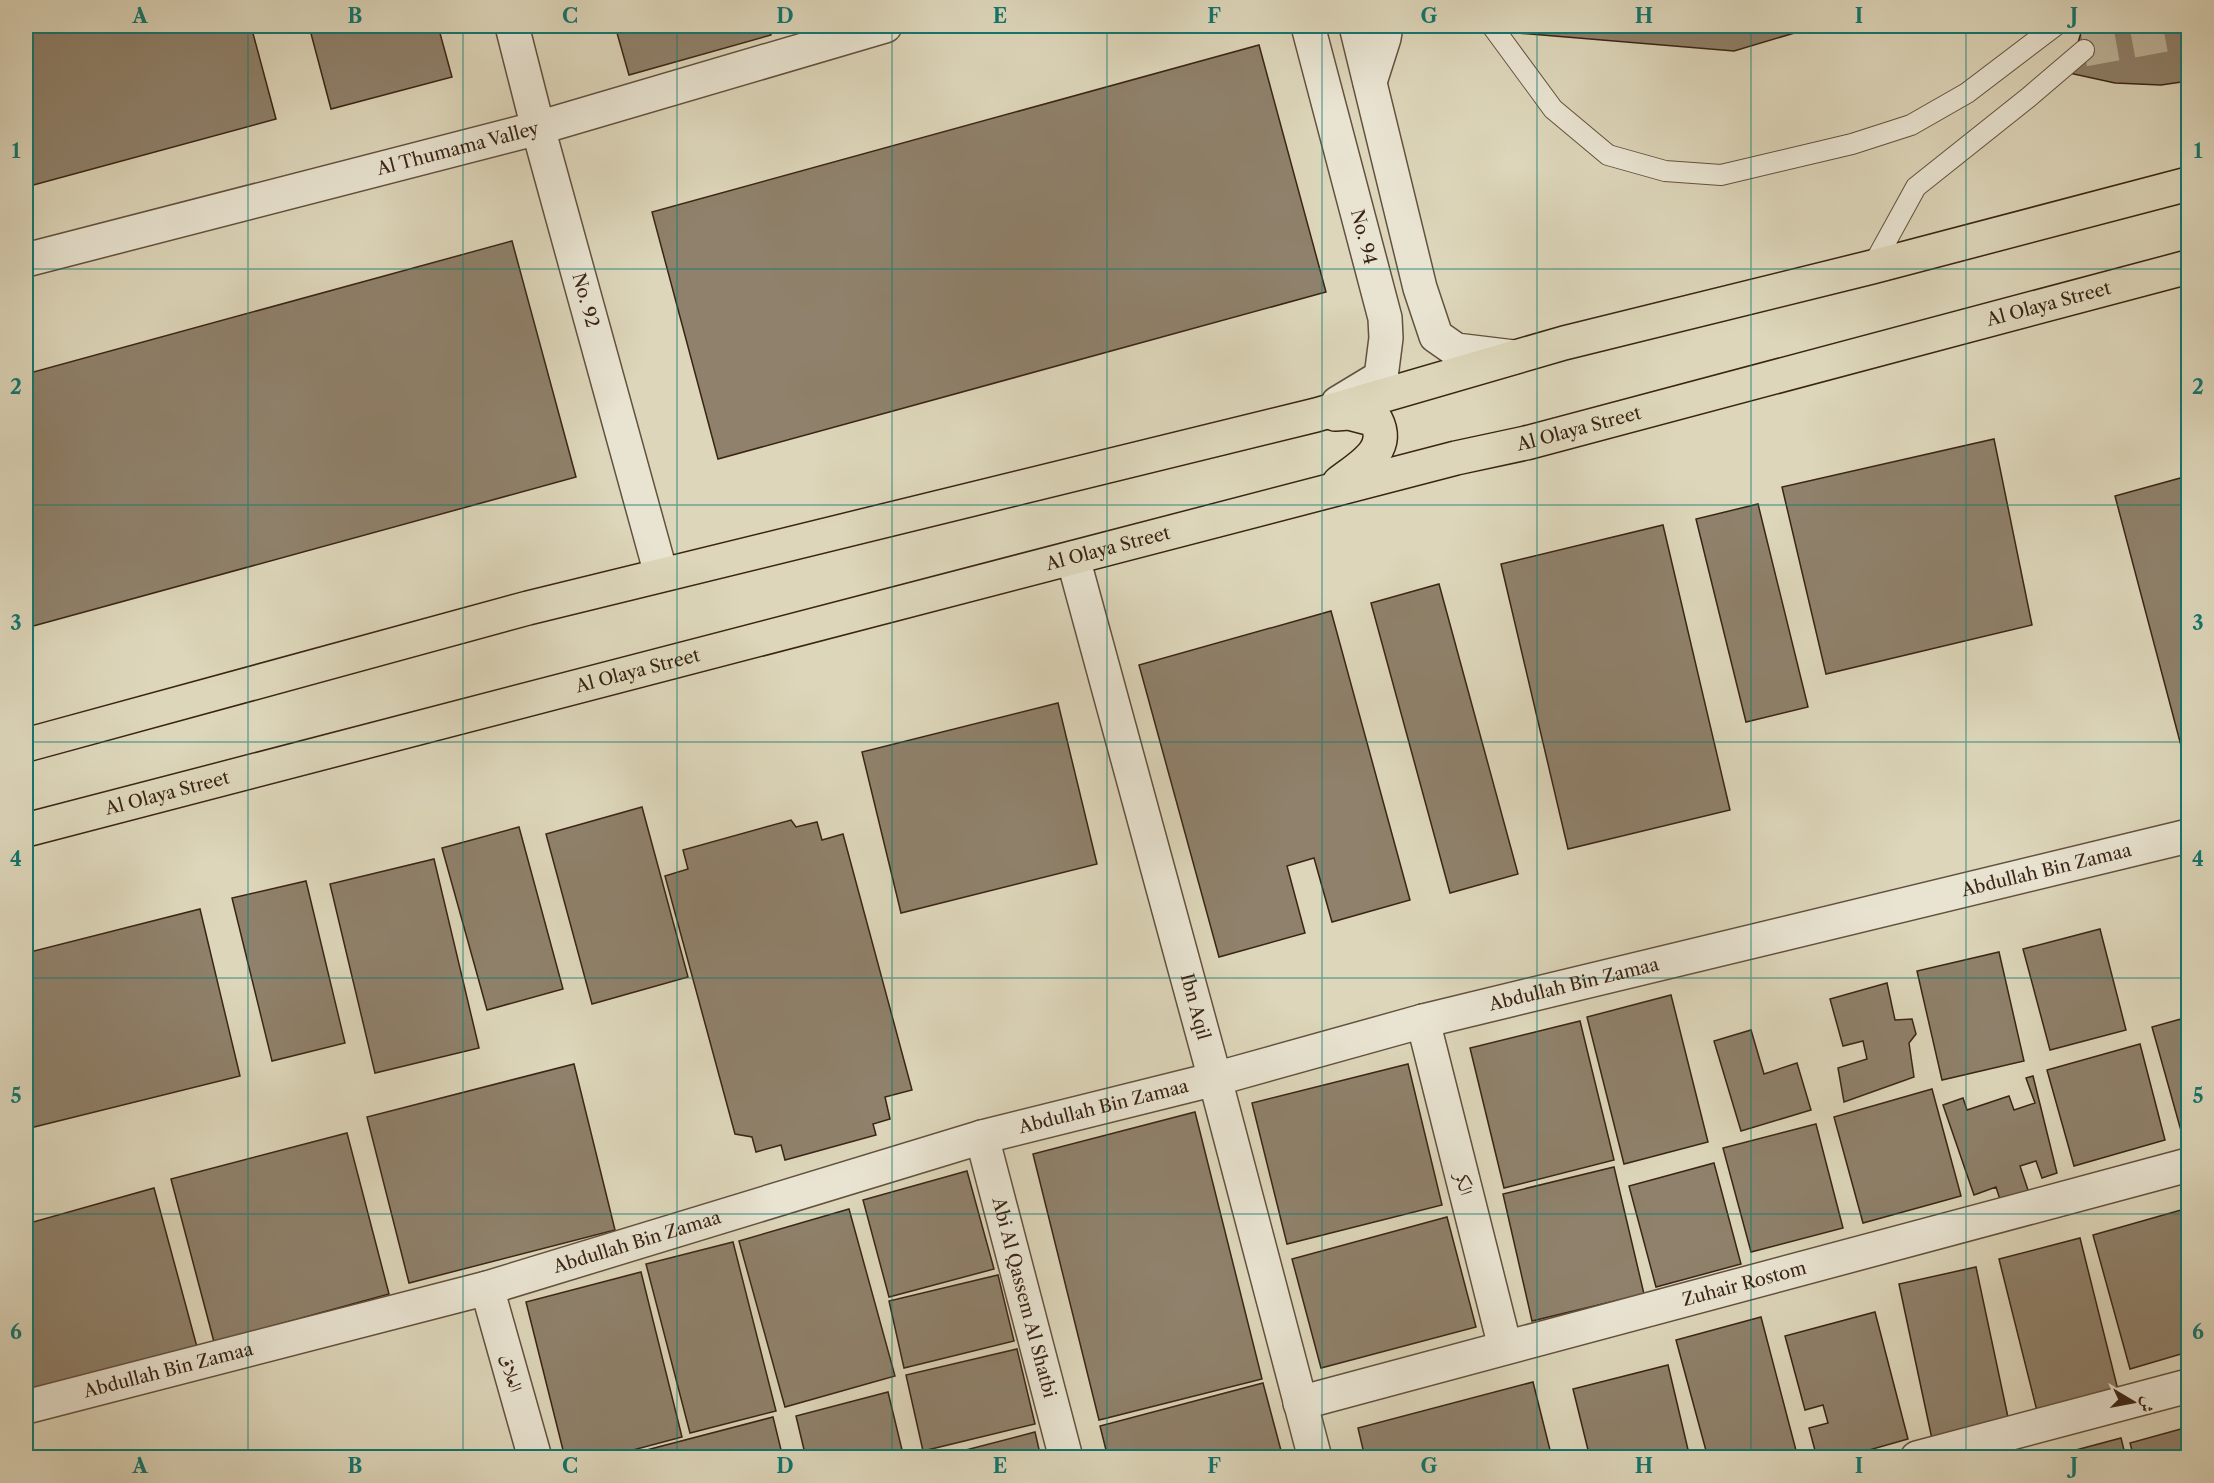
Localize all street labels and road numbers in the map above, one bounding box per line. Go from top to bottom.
street label: Al Thumama Valley [373,117,542,180]
street label: No. 94 [1346,207,1381,267]
street label: No. 92 [567,270,604,330]
street label: Al Olaya Street [1983,277,2114,331]
street label: Al Olaya Street [1514,402,1644,456]
street label: Al Olaya Street [1043,522,1173,575]
street label: Al Olaya Street [572,644,703,698]
street label: Al Olaya Street [102,766,232,820]
street label: Abdullah Bin Zamaa [1958,839,2134,902]
street label: Abdullah Bin Zamaa [1486,953,1662,1016]
street label: Ibn Aqil [1176,971,1215,1042]
street label: Abdullah Bin Zamaa [1016,1075,1191,1139]
street label: الكر [1449,1169,1477,1198]
street label: Abi Al Qassem Al Shatbi [987,1194,1061,1401]
street label: Abdullah Bin Zamaa [550,1206,724,1278]
street label: Zuhair Rostom [1680,1257,1809,1311]
street label: Abdullah Bin Zamaa [80,1338,256,1403]
street label: العلاق [495,1351,527,1395]

